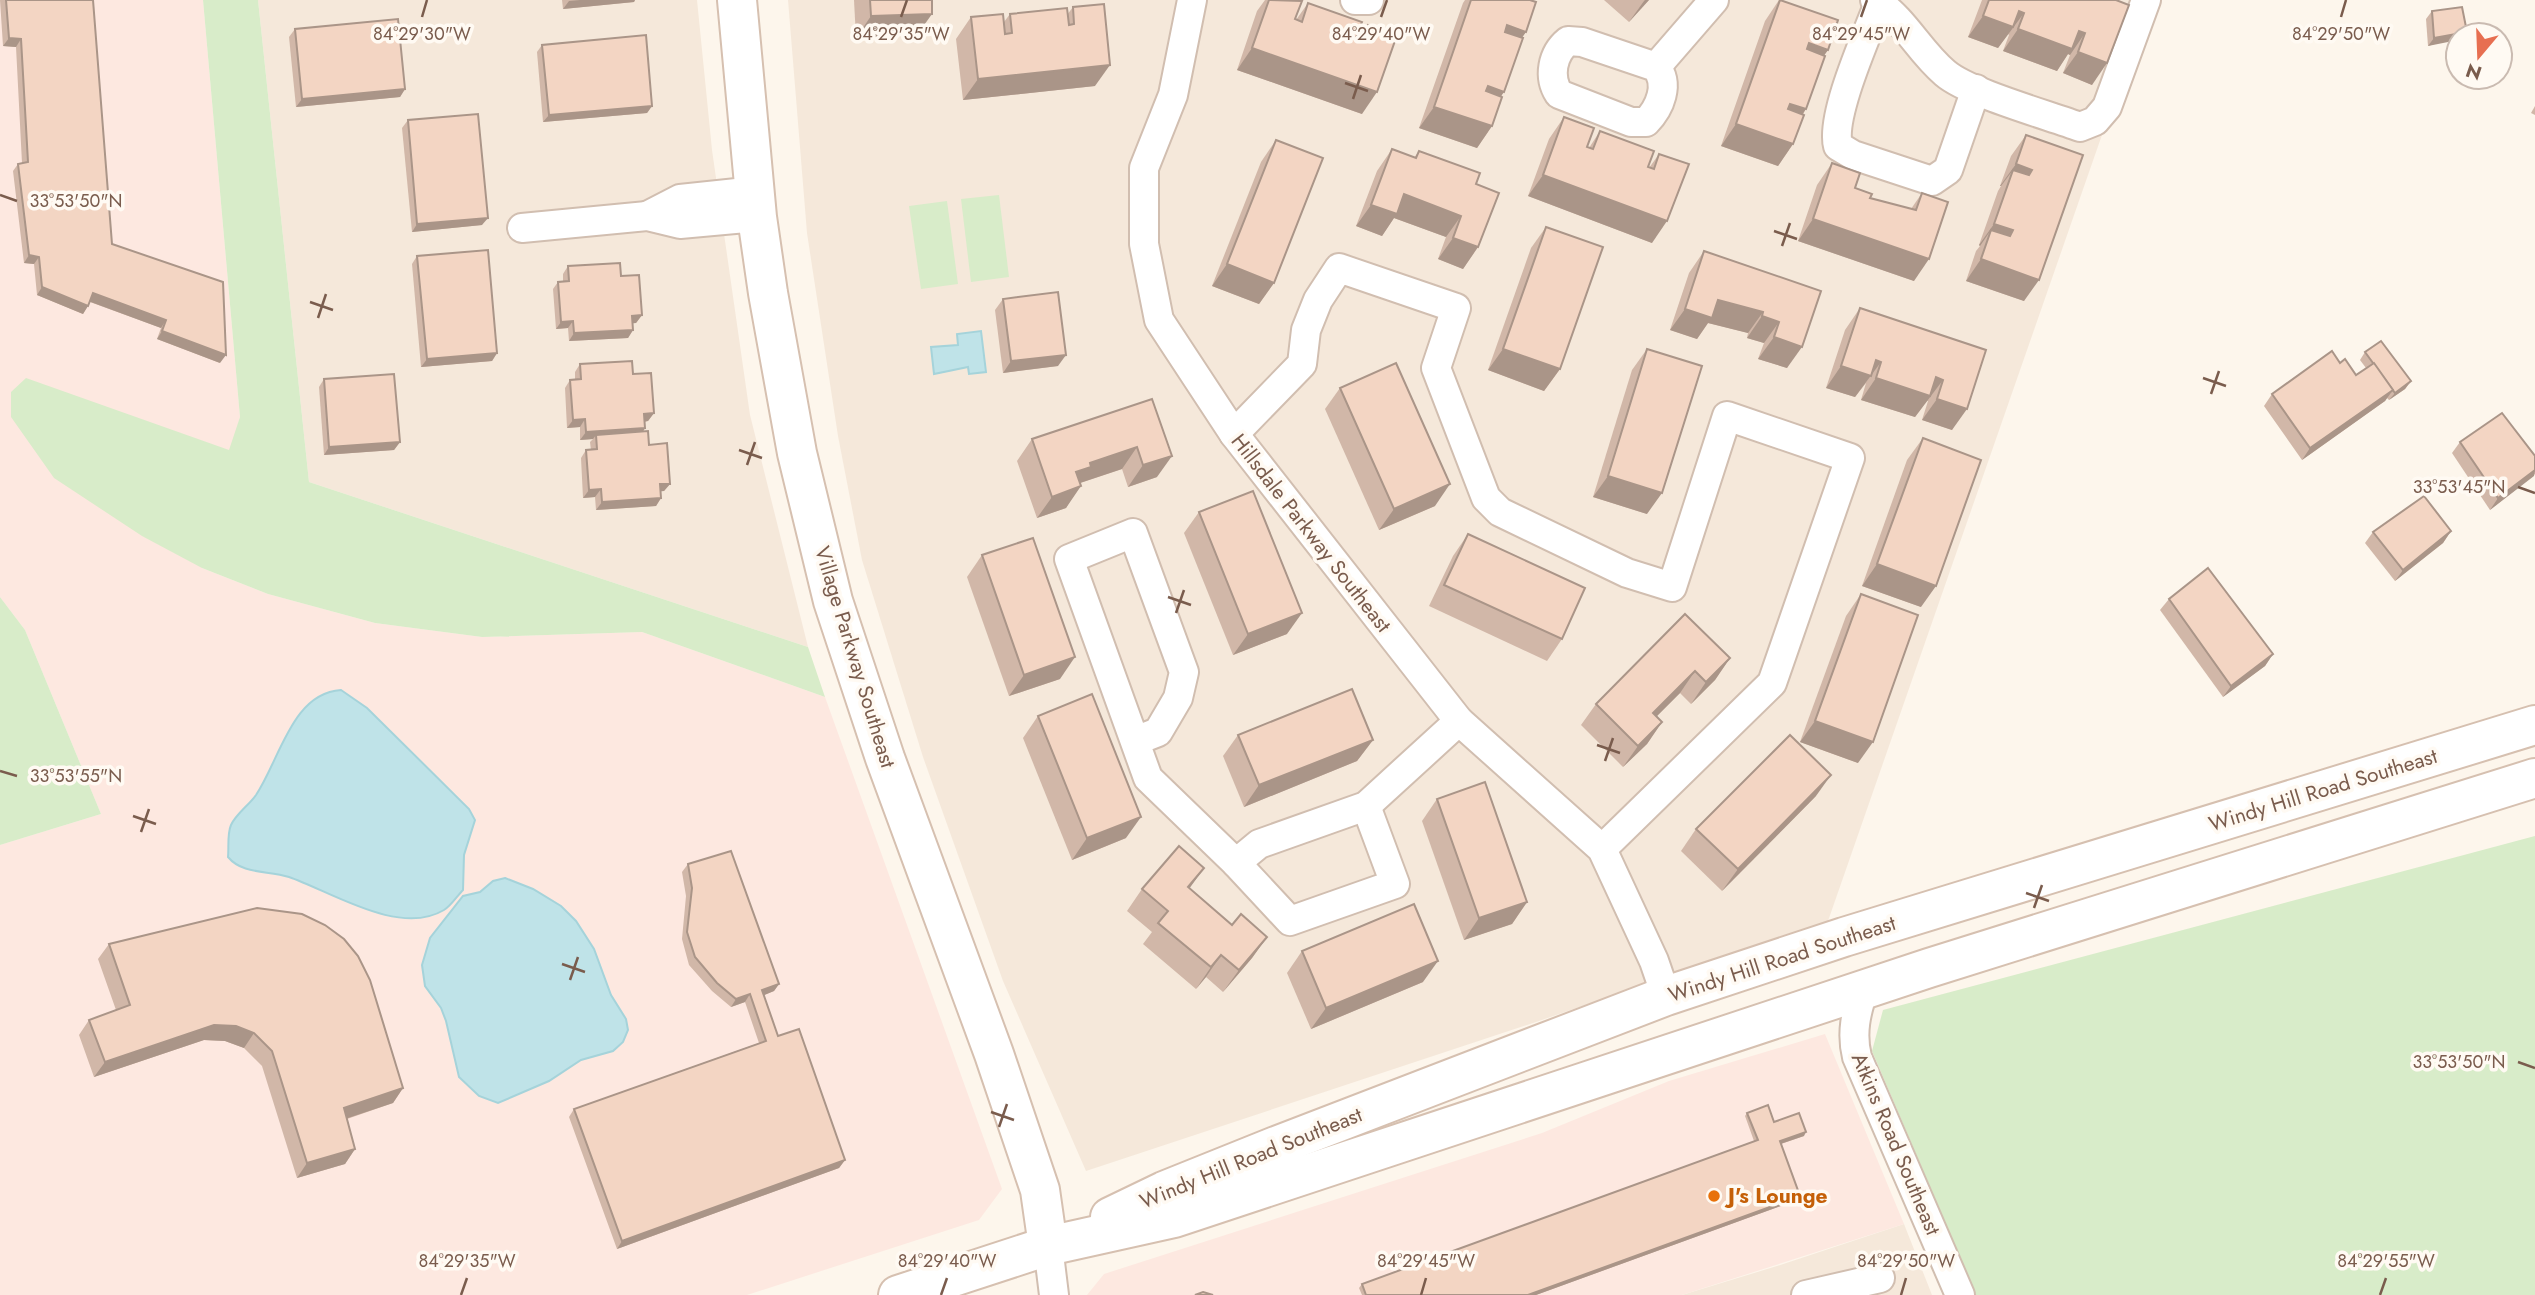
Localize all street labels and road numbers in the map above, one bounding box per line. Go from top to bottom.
street label: Hillsdale Parkway Southeast [1224,427,1398,639]
street label: Village Parkway Southeast [807,543,903,771]
street label: Windy Hill Road Southeast [2205,741,2441,839]
street label: Windy Hill Road Southeast [1665,908,1899,1010]
street label: Atkins Road Southeast [1844,1048,1948,1240]
street label: Windy Hill Road Southeast [1135,1100,1367,1216]

